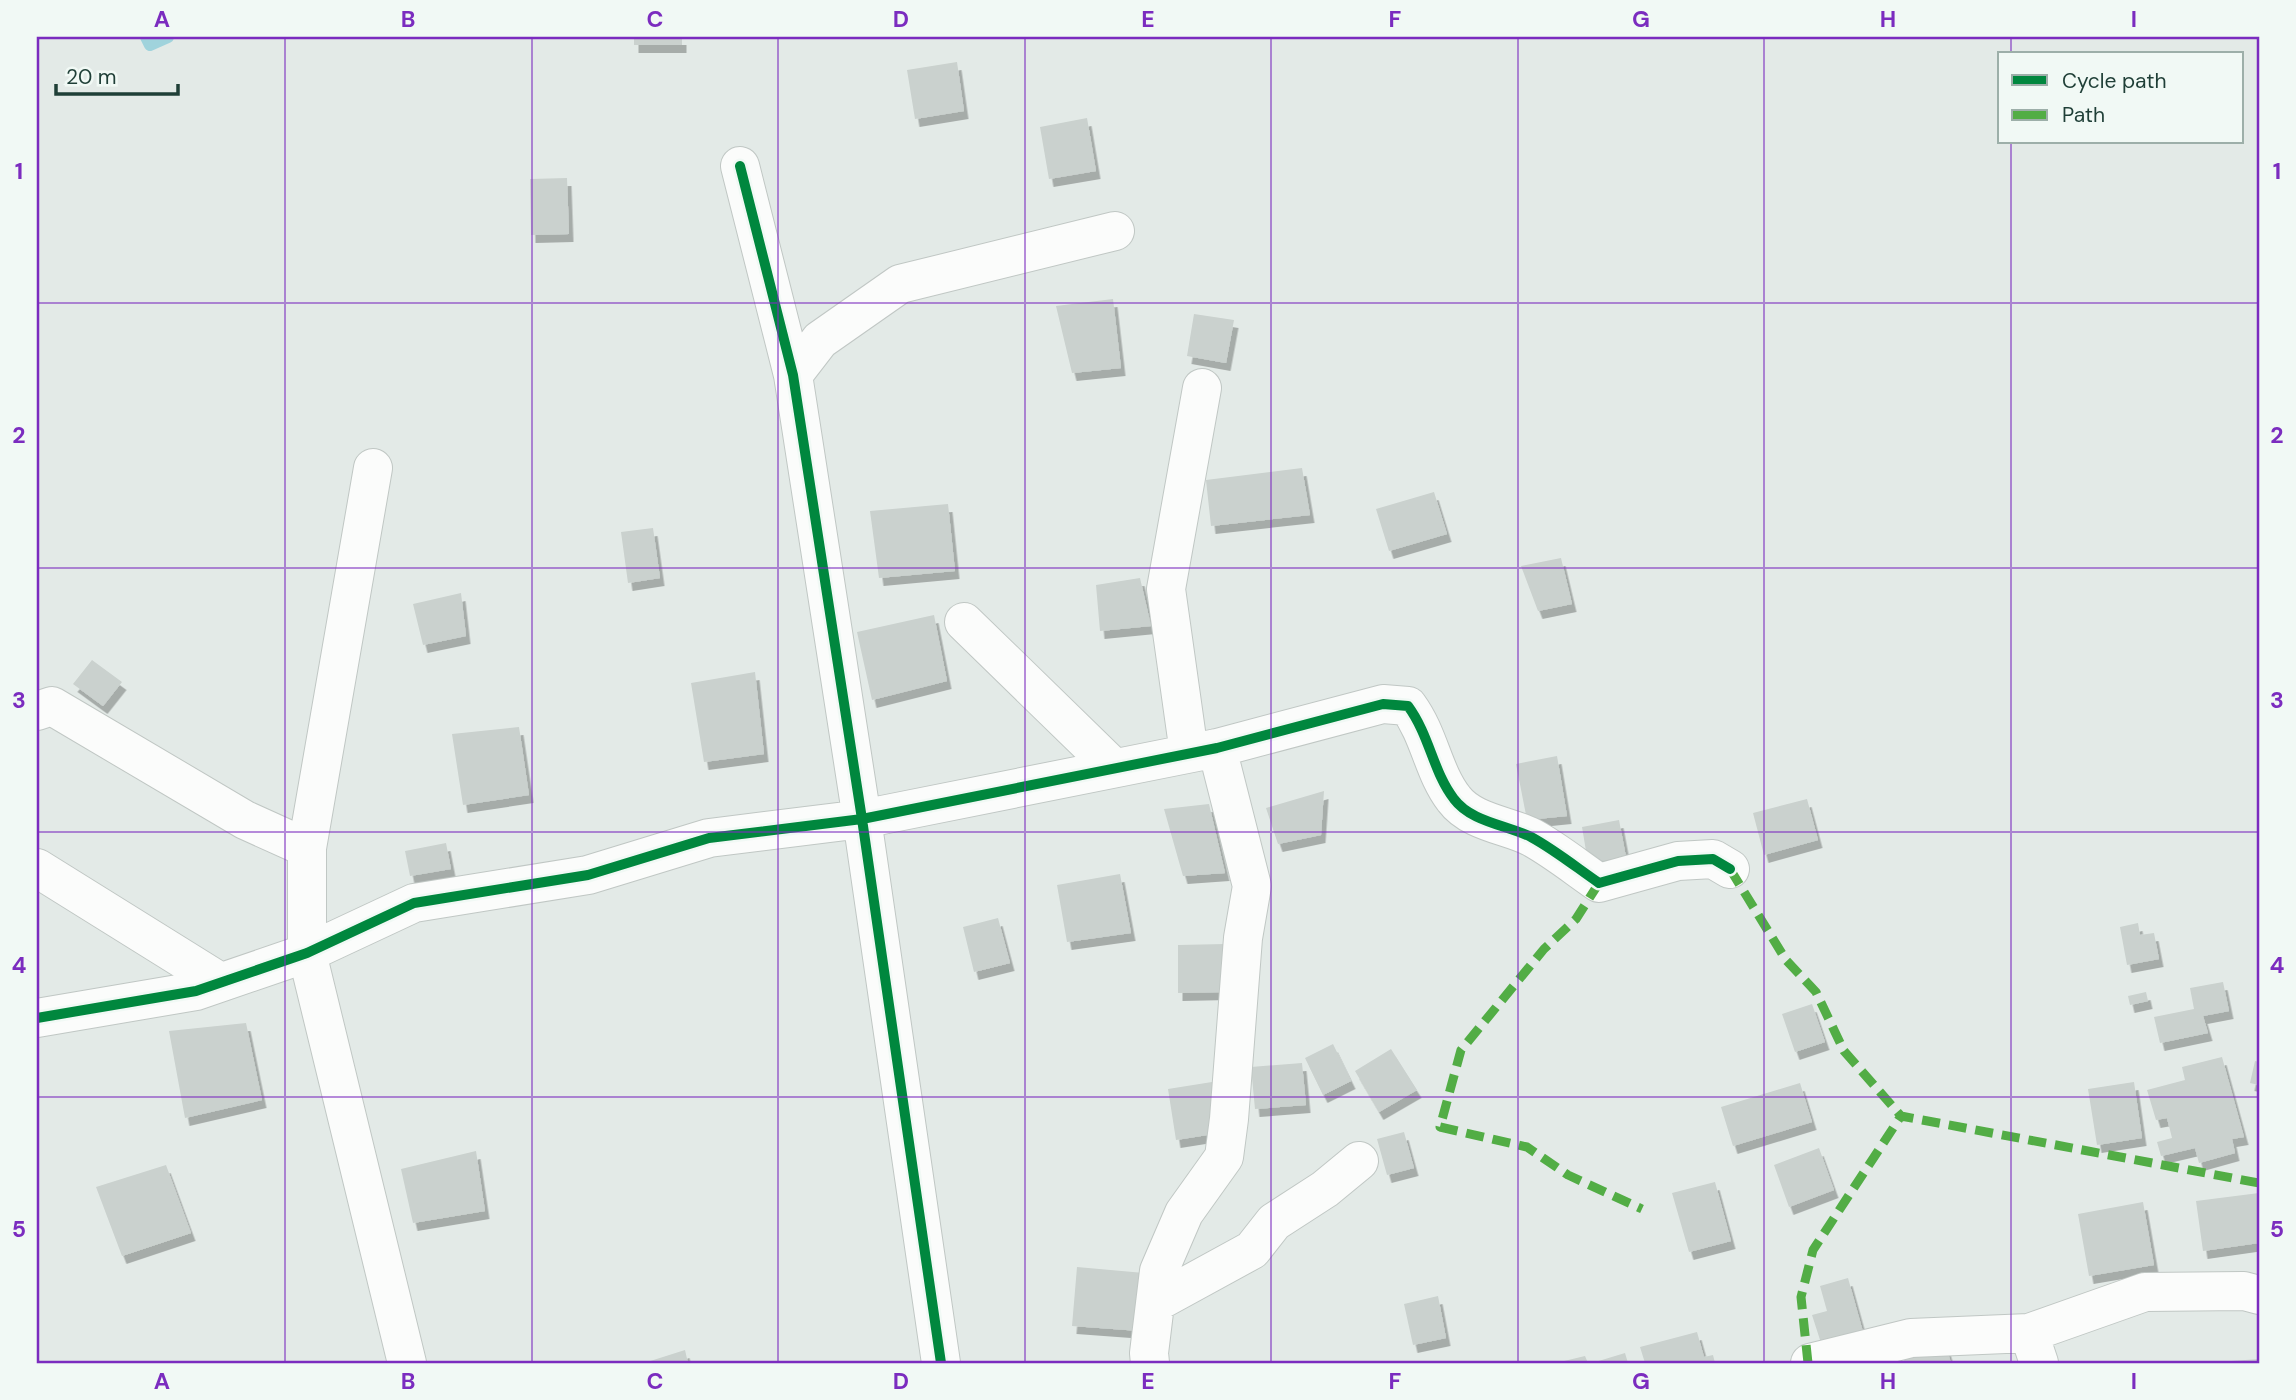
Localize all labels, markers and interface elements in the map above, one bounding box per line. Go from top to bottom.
text: A [154,4,170,34]
text: B [401,4,415,34]
text: C [647,4,663,34]
text: D [893,4,909,34]
text: E [1141,4,1155,34]
text: F [1389,4,1402,34]
text: G [1632,4,1650,34]
text: H [1880,4,1896,34]
text: I [2131,4,2137,34]
scale bar [56,52,178,96]
legend [1998,52,2244,144]
text: 20 m [66,63,117,91]
text: Cycle path [2062,67,2167,95]
text: Path [2062,101,2105,129]
text: 1 [15,156,23,186]
text: 1 [2273,156,2281,186]
text: 2 [12,420,26,450]
text: 2 [2270,420,2284,450]
text: 3 [12,685,26,715]
text: 3 [2270,685,2284,715]
text: 4 [12,950,27,980]
text: 4 [2270,950,2285,980]
text: 5 [12,1214,26,1244]
text: 5 [2270,1214,2284,1244]
text: A [154,1366,170,1396]
text: B [401,1366,415,1396]
text: C [647,1366,663,1396]
text: D [893,1366,909,1396]
text: E [1141,1366,1155,1396]
text: F [1389,1366,1402,1396]
text: G [1632,1366,1650,1396]
text: H [1880,1366,1896,1396]
text: I [2131,1366,2137,1396]

